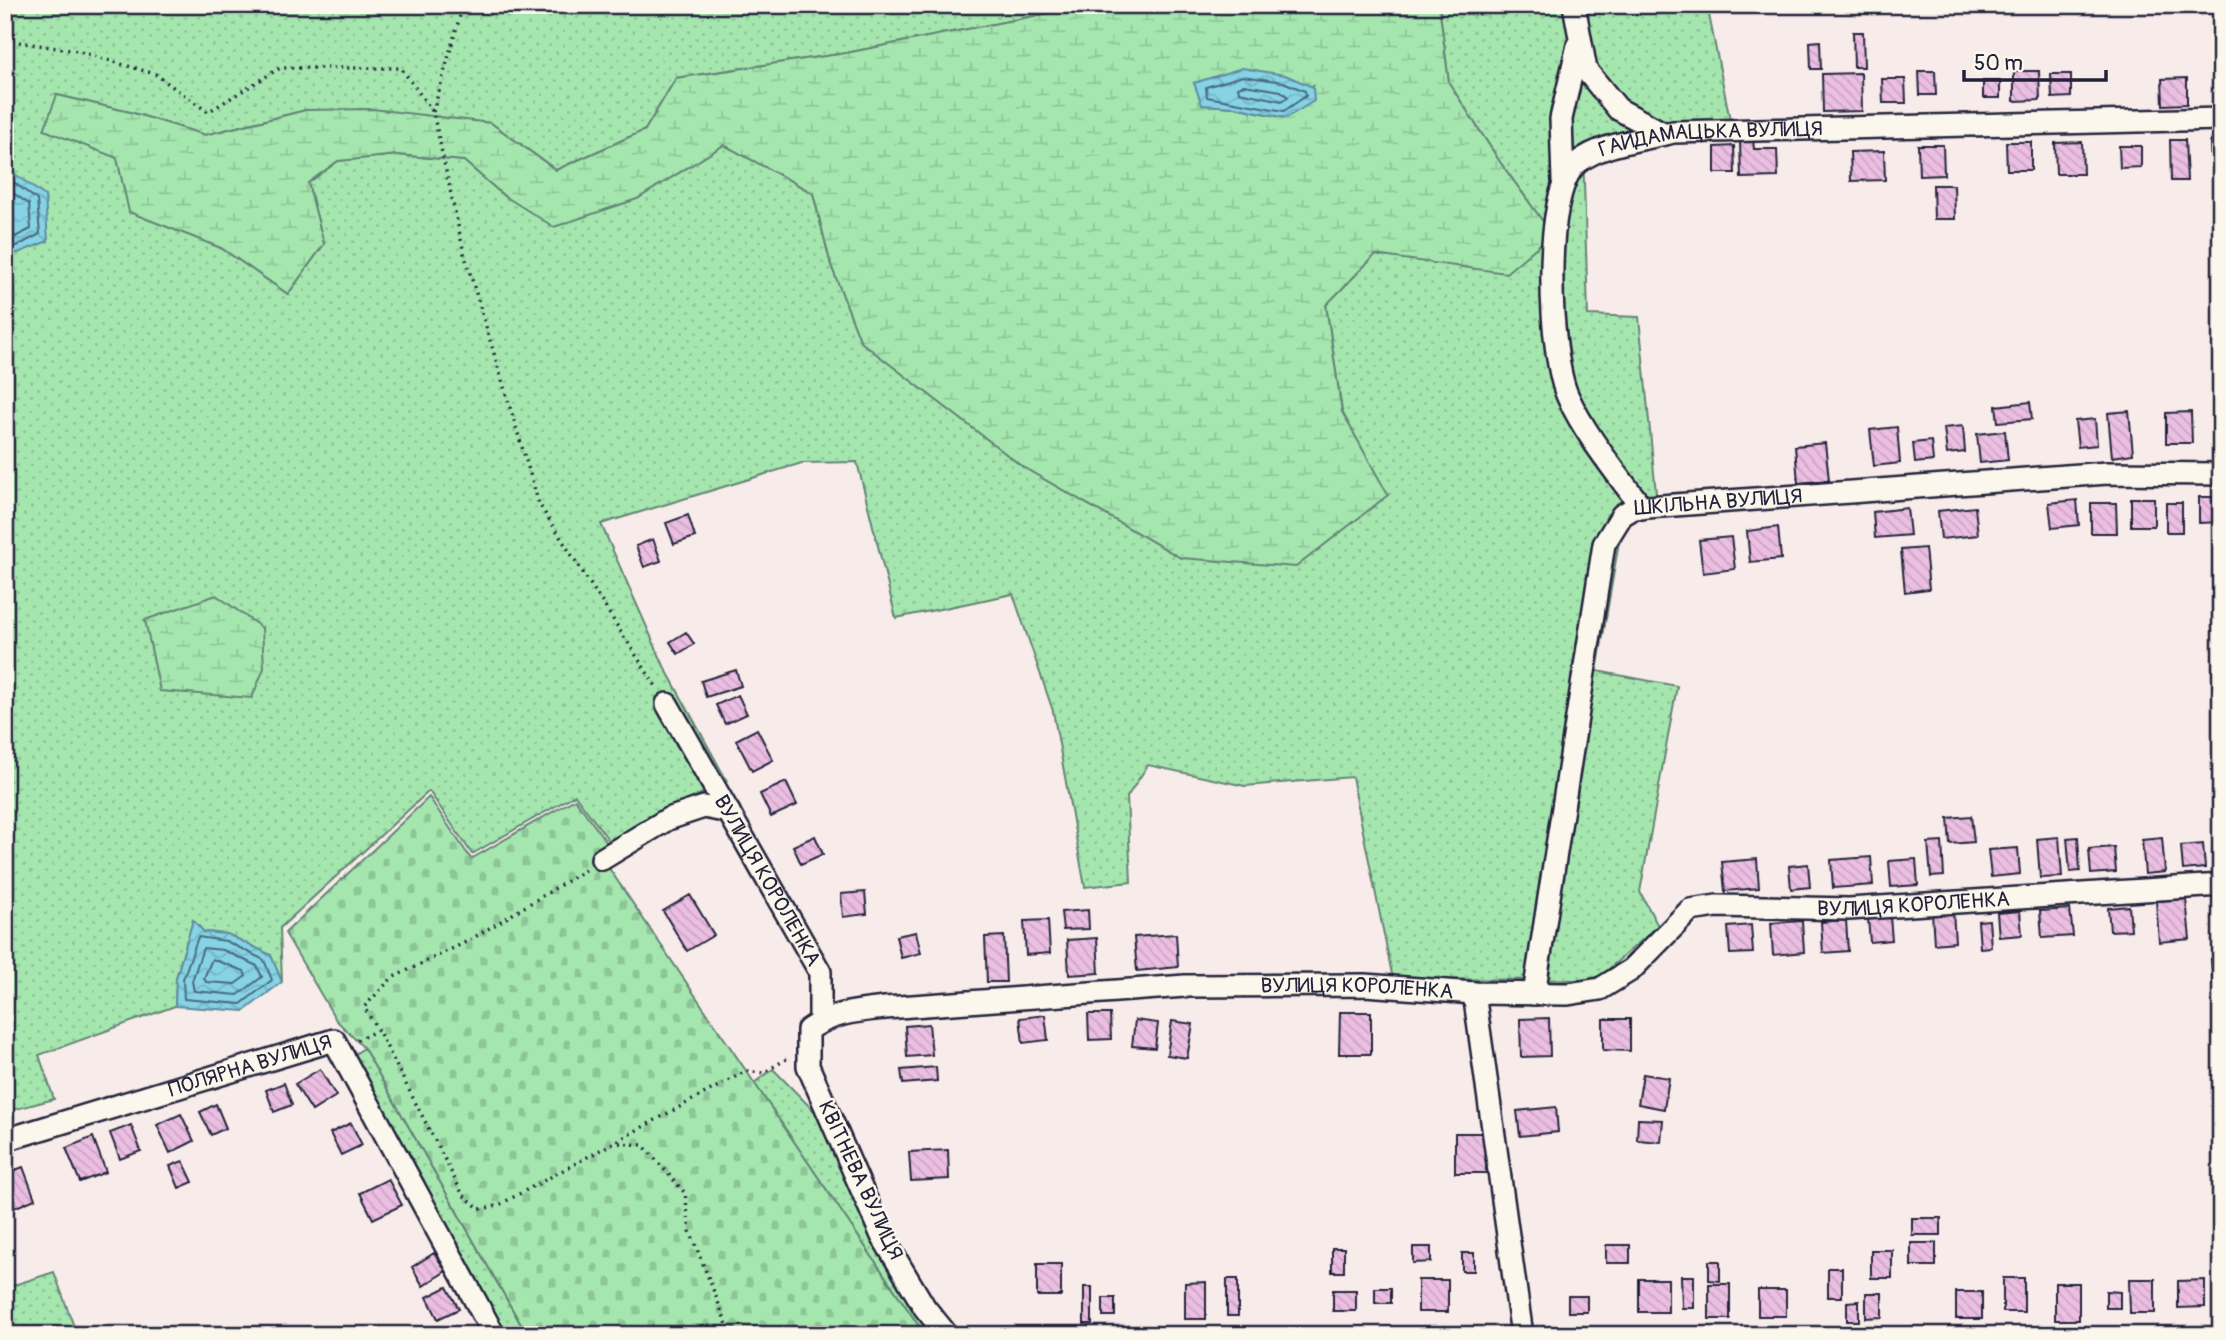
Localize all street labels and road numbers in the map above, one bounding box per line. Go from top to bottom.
street label: ГАЙДАМАЦЬКА ВУЛИЦЯ [1595,115,1823,164]
street label: ШКІЛЬНА ВУЛИЦЯ [1633,483,1804,522]
street label: ВУЛИЦЯ КОРОЛЕНКА [708,790,827,971]
street label: ВУЛИЦЯ КОРОЛЕНКА [1817,886,2011,923]
street label: ВУЛИЦЯ КОРОЛЕНКА [1260,972,1454,1005]
street label: ПОЛЯРНА ВУЛИЦЯ [165,1028,335,1104]
street label: КВІТНЕВА ВУЛИЦЯ [812,1096,909,1264]

